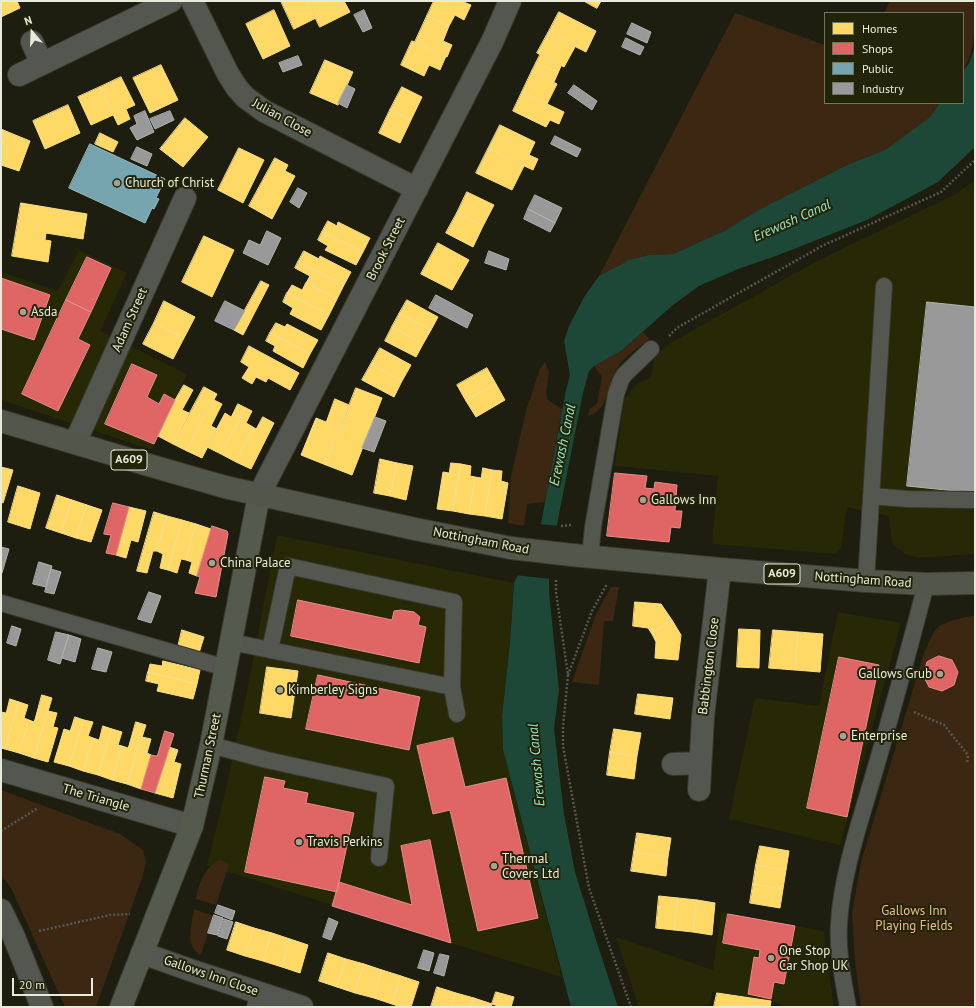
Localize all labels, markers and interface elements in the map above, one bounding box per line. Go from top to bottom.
north arrow [12,12,52,52]
legend [824,12,964,104]
text: N [22,13,34,28]
text: Homes [862,21,897,36]
text: Shops [862,41,893,56]
text: Public [862,61,893,76]
text: Industry [862,81,904,96]
street label: Julian Close [250,95,314,141]
place label: Church of Christ [125,175,214,191]
marker: Church of Christ [112,178,122,188]
water label: Erewash Canal [751,196,833,246]
street label: Brook Street [363,215,409,283]
street label: Adam Street [109,286,151,354]
place label: Asda [31,304,58,320]
marker: Asda [18,307,28,317]
water label: Erewash Canal [546,403,580,487]
road number: A609 [111,450,147,470]
place label: Gallows Inn [651,492,716,508]
marker: Gallows Inn [638,495,648,505]
street label: Nottingham Road [432,524,530,558]
place label: China Palace [220,555,291,571]
marker: China Palace [207,558,217,568]
road number: A609 [764,564,800,584]
street label: Nottingham Road [814,569,912,591]
street label: Babbington Close [695,617,723,715]
place label: Gallows Grub [858,666,932,682]
marker: Gallows Grub [935,669,945,679]
place label: Kimberley Signs [288,682,378,698]
marker: Kimberley Signs [275,685,285,695]
street label: Thurman Street [191,712,225,800]
water label: Erewash Canal [525,723,549,807]
place label: Enterprise [851,728,907,744]
marker: Enterprise [838,731,848,741]
street label: The Triangle [61,781,131,815]
place label: Travis Perkins [307,834,383,850]
marker: Travis Perkins [294,837,304,847]
place label: Thermal Covers Ltd [502,851,559,882]
marker: Thermal Covers Ltd [489,861,499,871]
park label: Gallows Inn Playing Fields [875,903,953,934]
place label: One Stop Car Shop UK [779,943,848,974]
street label: Gallows Inn Close [162,952,260,1000]
marker: One Stop Car Shop UK [766,953,776,963]
scale bar [14,970,95,996]
text: 20 m [19,977,45,992]

